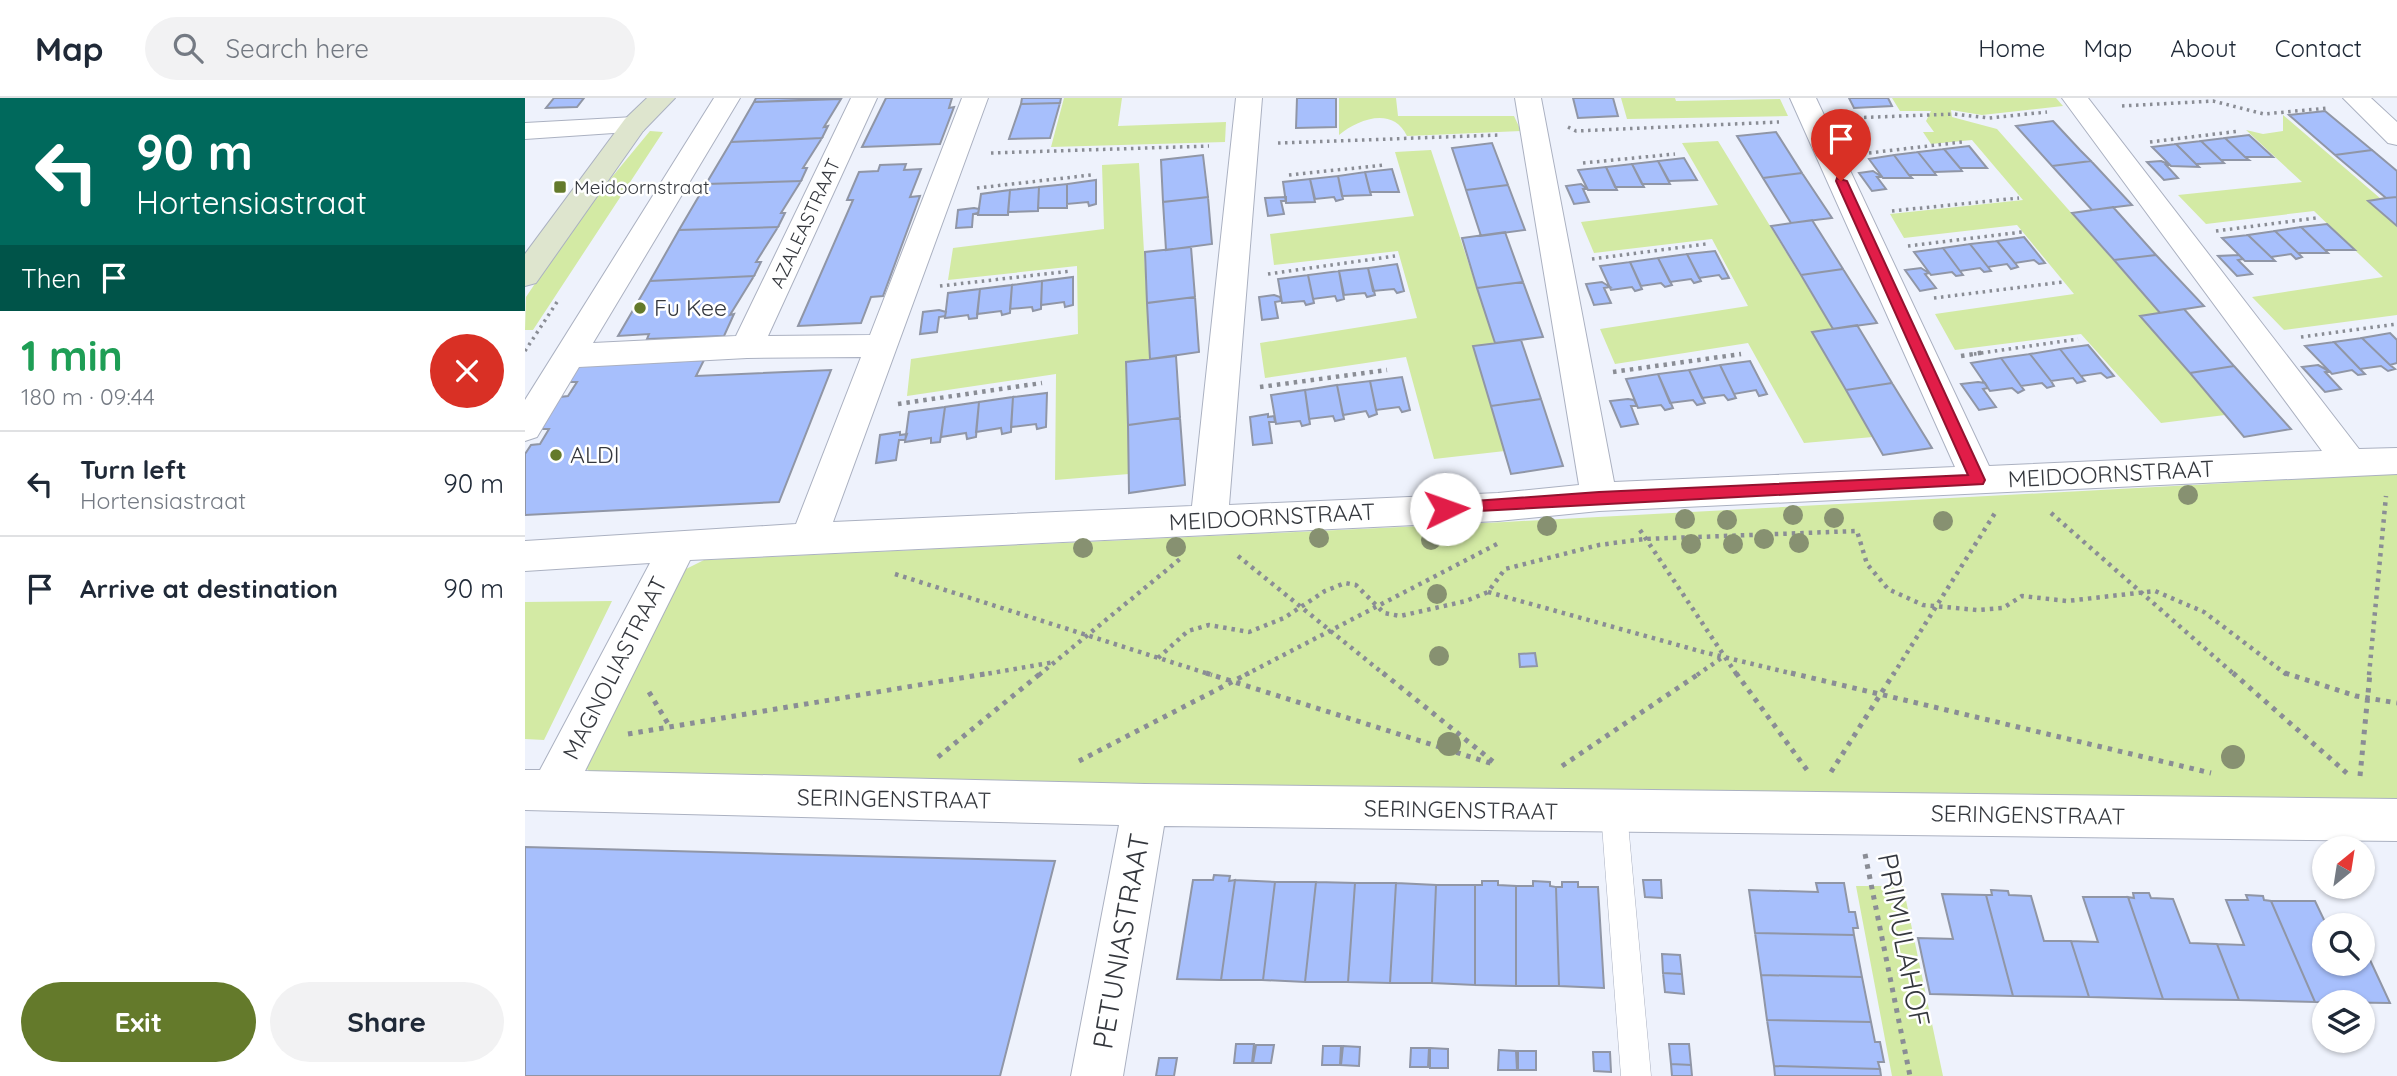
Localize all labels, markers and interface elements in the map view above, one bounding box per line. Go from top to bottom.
search box [145,17,635,80]
text: Map [35,28,103,69]
icon: search [169,29,207,67]
text: Search here [225,32,369,65]
text: Home [1978,33,2045,63]
text: Map [2083,33,2132,63]
text: About [2170,33,2237,63]
text: Contact [2275,33,2362,63]
pin [1811,109,1871,181]
icon: arrive [1822,120,1860,158]
text: 90 m [136,121,253,182]
icon: left [21,126,112,217]
street label: AZALEASTRAAT [765,154,845,292]
place label: Meidoornstraat [574,175,709,199]
marker: Meidoornstraat [552,179,568,195]
text: Hortensiastraat [136,182,367,222]
icon: arrive [95,259,133,297]
text: Then [21,262,81,295]
place label: Fu Kee [654,293,727,322]
marker: Fu Kee [632,300,648,316]
text: 1 min [21,329,123,382]
button: close [430,334,504,408]
text: 180 m · 09:44 [21,382,155,411]
place label: ALDI [570,440,619,469]
marker: ALDI [548,447,564,463]
text: Turn left [80,453,187,486]
street label: MEIDOORNSTRAAT [2007,454,2215,493]
icon: left [21,465,59,503]
text: 90 m [443,467,504,500]
position arrow [1409,472,1483,546]
text: Hortensiastraat [80,486,246,515]
street label: MEIDOORNSTRAAT [1168,497,1376,536]
icon: arrive [21,570,59,608]
street label: MAGNOLIASTRAAT [556,571,673,764]
text: Arrive at destination [80,572,338,605]
text: 90 m [443,572,504,605]
street label: SERINGENSTRAAT [797,782,992,815]
street label: SERINGENSTRAAT [1364,793,1559,826]
street label: SERINGENSTRAAT [1931,798,2126,831]
street label: PETUNIASTRAAT [1084,830,1157,1051]
north arrow [2312,836,2375,900]
map controls [2312,836,2375,1053]
street label: PRIMULAHOF [1871,850,1938,1030]
button: search [2312,913,2375,976]
button: Exit [21,982,256,1062]
button: Share [270,982,504,1062]
button: layers [2312,990,2375,1053]

